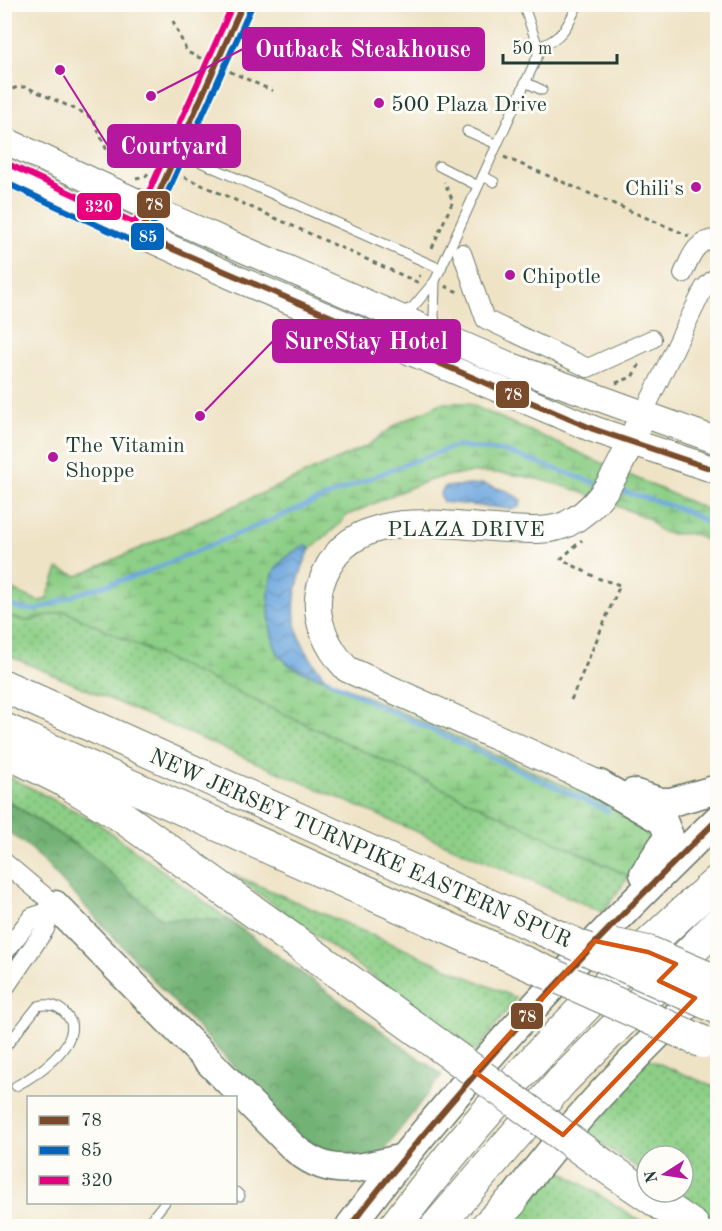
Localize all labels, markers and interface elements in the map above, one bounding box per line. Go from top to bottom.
scale bar [503,27,617,65]
callout: Outback Steakhouse [243,28,484,70]
text: Outback Steakhouse [255,39,471,63]
text: 50 m [512,40,552,58]
place label: 500 Plaza Drive [391,94,547,116]
marker: 500 Plaza Drive [372,96,386,110]
callout: Courtyard [108,125,240,167]
text: Courtyard [120,136,228,160]
place label: Chili's [625,178,684,200]
marker: Chili's [689,180,703,194]
line badge: 78 [136,190,171,219]
line badge: 320 [76,192,122,221]
text: 78 [145,198,163,214]
text: 320 [85,200,113,216]
line badge: 85 [130,222,165,251]
text: 85 [139,230,157,246]
place label: Chipotle [522,266,601,288]
marker: Chipotle [503,268,517,282]
callout: SureStay Hotel [273,320,460,362]
text: SureStay Hotel [284,331,448,355]
line badge: 78 [495,380,530,409]
text: 78 [504,388,522,404]
place label: The Vitamin Shoppe [65,435,185,482]
marker: The Vitamin Shoppe [46,450,60,464]
street label: PLAZA DRIVE [387,519,545,541]
street label: NEW JERSEY TURNPIKE EASTERN SPUR [146,745,575,952]
line badge: 78 [510,1002,544,1030]
text: 78 [518,1010,536,1026]
legend [27,1096,237,1204]
text: 78 [81,1112,102,1130]
text: 85 [81,1142,102,1160]
north arrow [635,1144,695,1204]
text: N [643,1168,661,1184]
text: 320 [81,1172,112,1190]

